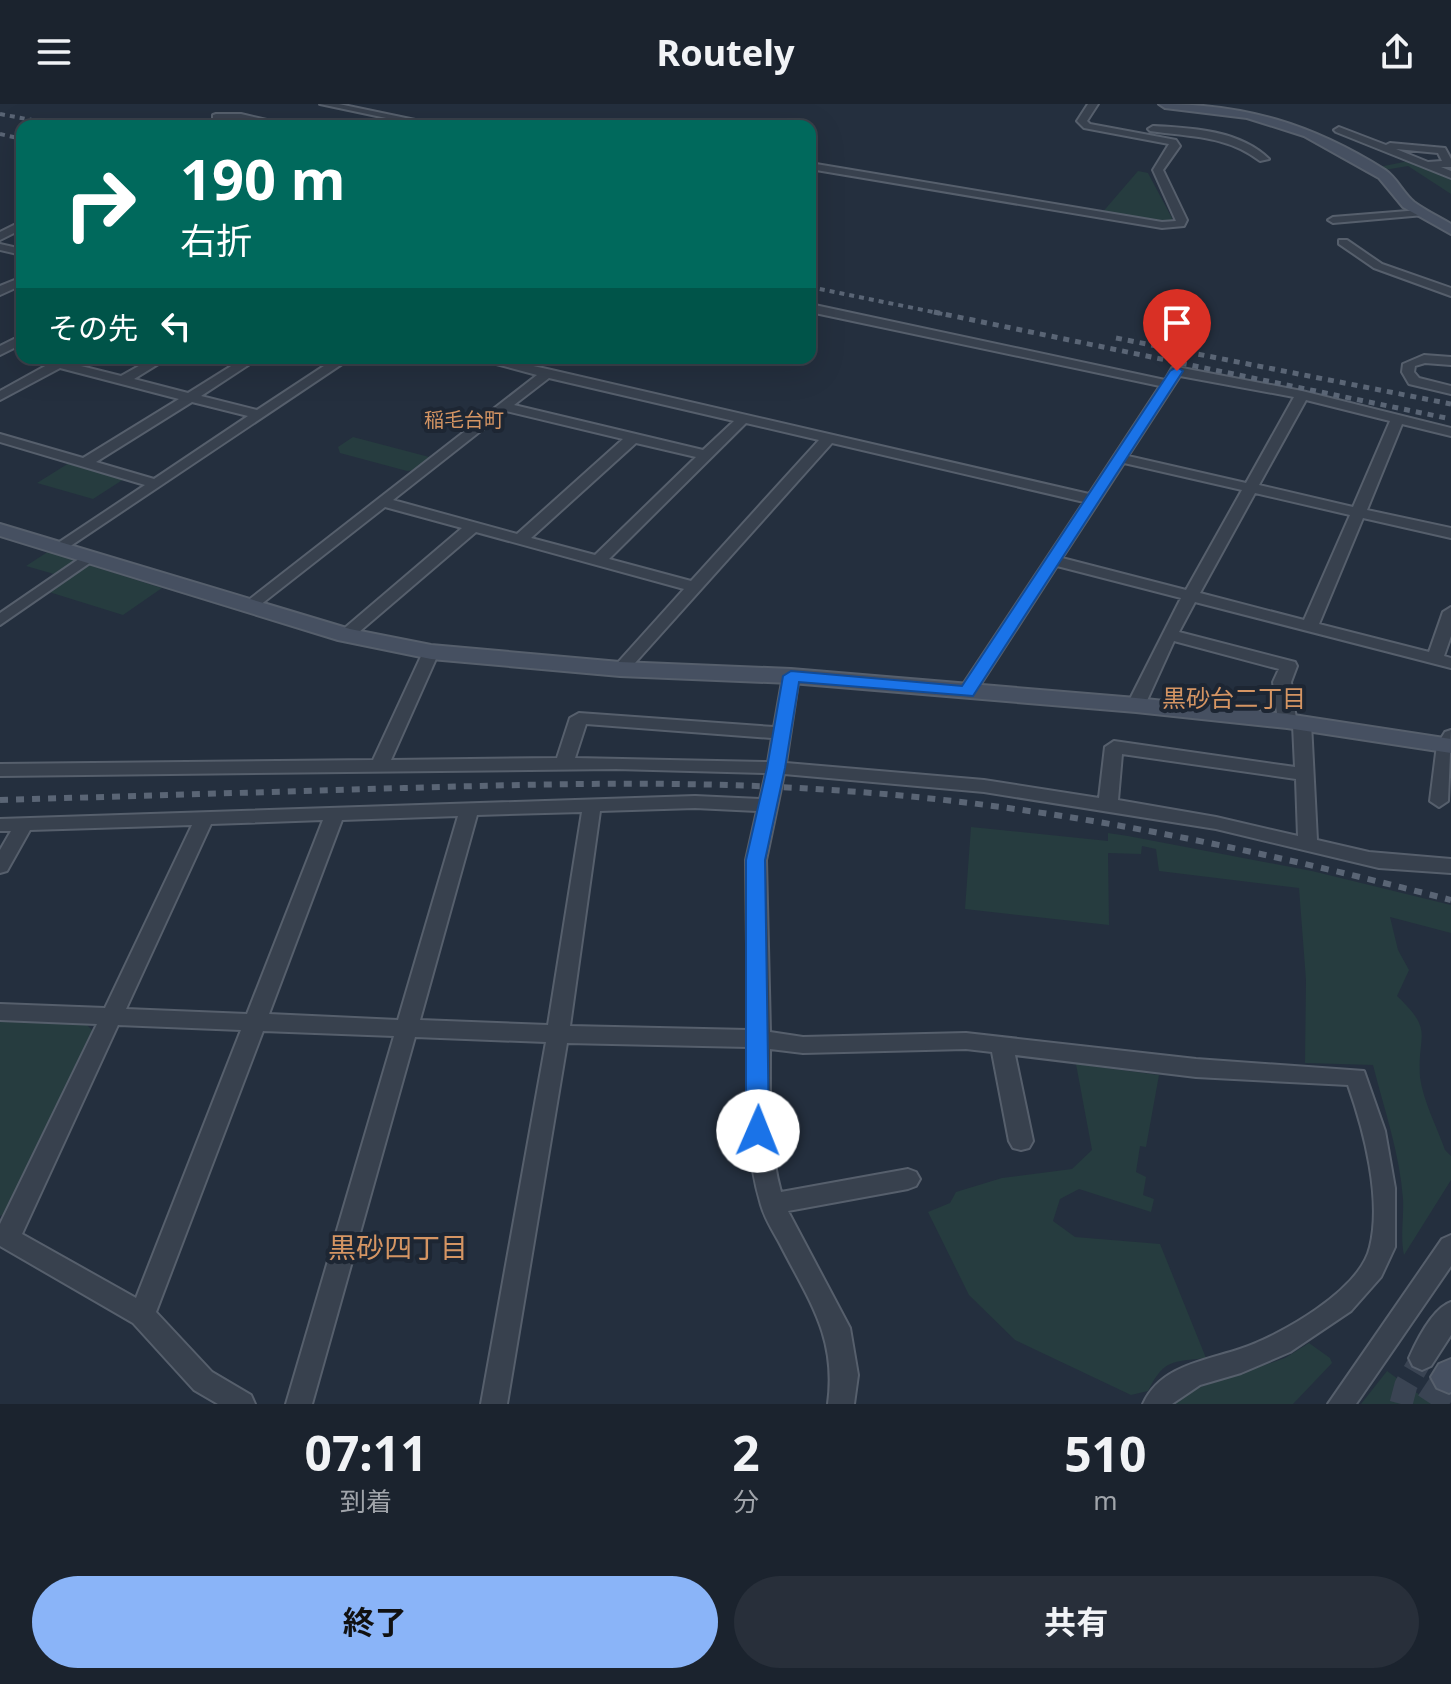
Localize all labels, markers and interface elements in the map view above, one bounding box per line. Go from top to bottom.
text: Routely [657,28,794,77]
icon: menu [32,30,76,74]
icon: share [1375,30,1419,74]
text: 190 m [180,140,345,216]
icon: right [48,152,152,256]
text: 右折 [180,216,252,265]
pin [1143,289,1211,371]
icon: arrive [1155,301,1199,345]
icon: left [154,304,198,348]
text: その先 [48,307,138,348]
district label: 稲毛台町 [424,406,504,433]
district label: 黒砂台二丁目 [1162,681,1306,714]
position arrow [716,1089,800,1173]
district label: 黒砂四丁目 [328,1228,468,1266]
text: 07:11 [304,1420,428,1485]
text: 2 [732,1420,760,1485]
text: 510 [1064,1421,1147,1486]
text: m [1093,1482,1117,1518]
text: 到着 [340,1483,392,1519]
text: 分 [733,1483,759,1519]
button: 終了 [32,1576,718,1668]
button: 共有 [734,1576,1419,1668]

